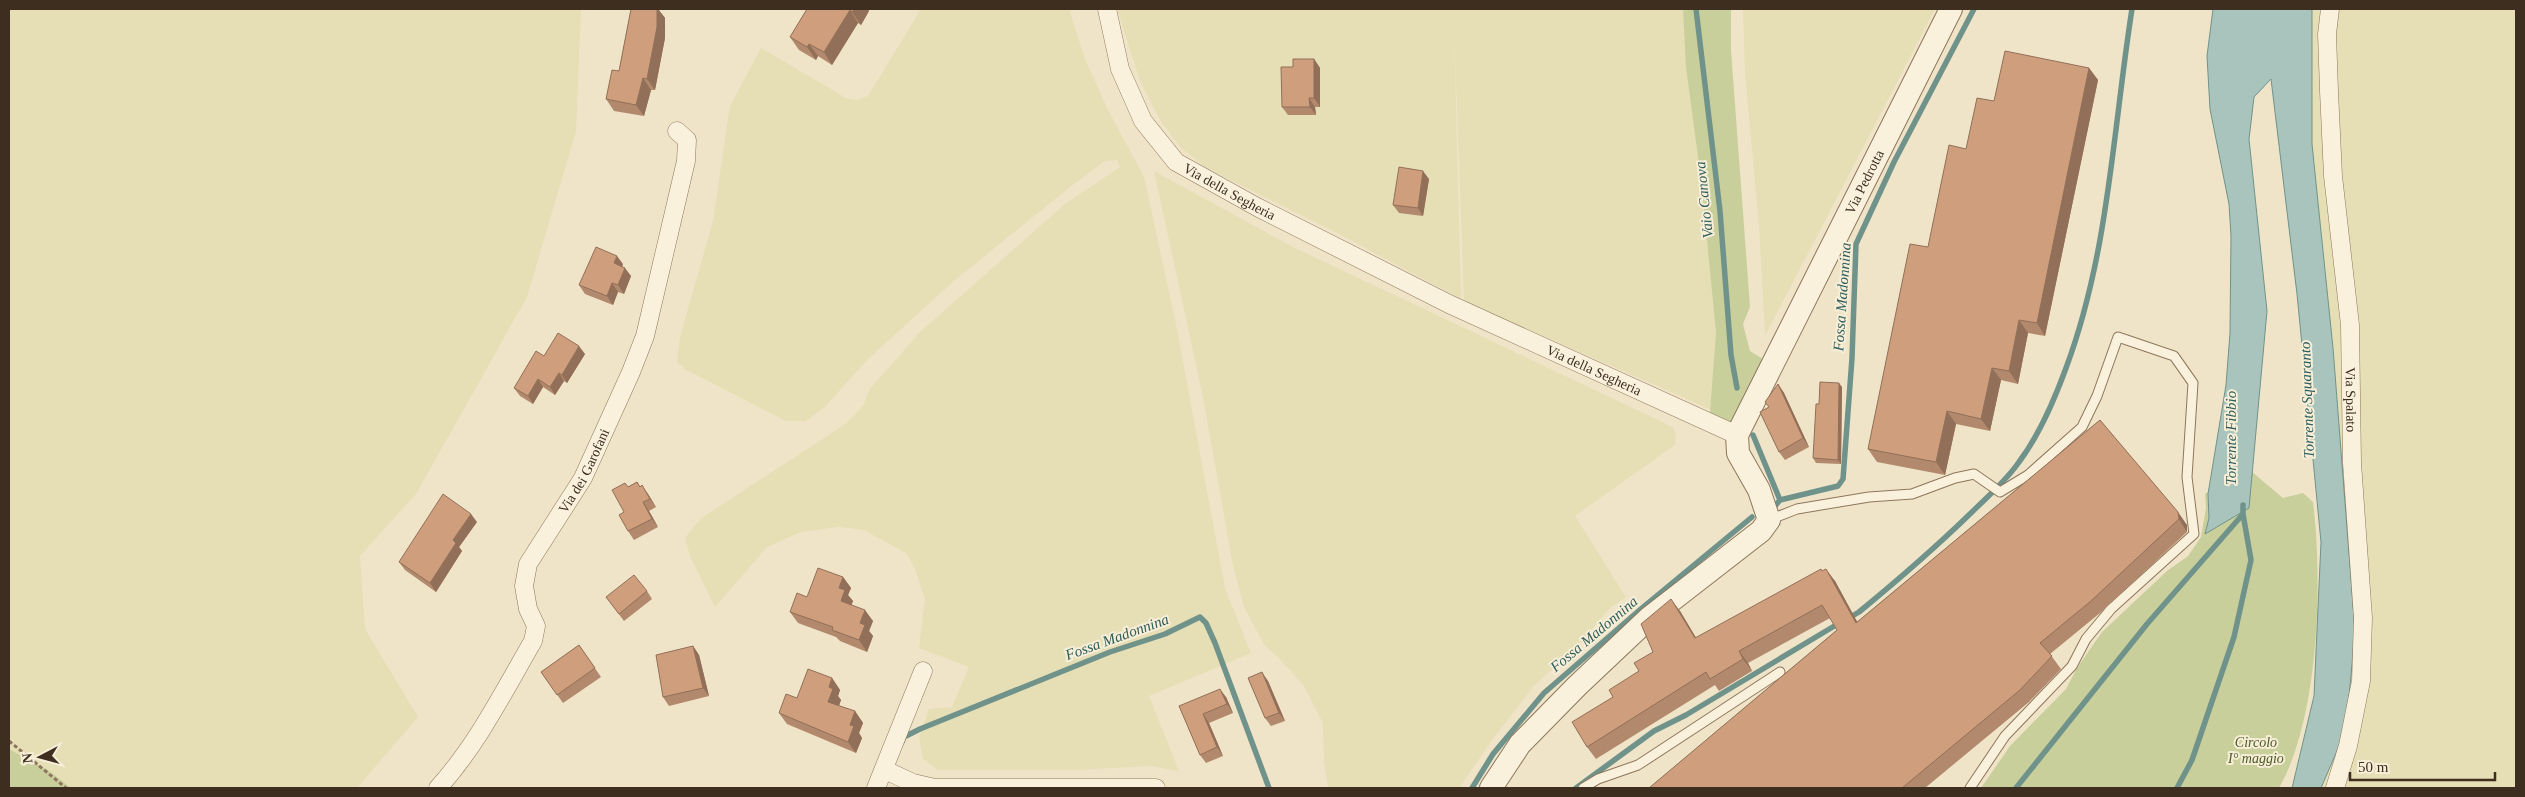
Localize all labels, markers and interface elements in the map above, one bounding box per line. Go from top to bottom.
street label: Via Pedrotta [1842,147,1887,216]
street label: Via della Segheria [1181,160,1279,223]
water label: Vaio Canova [1692,161,1716,239]
water label: Fossa Madonnina [1830,242,1854,353]
water label: Torrente Squaranto [2297,341,2317,459]
street label: Via della Segheria [1544,342,1645,398]
street label: Via Spalato [2343,367,2359,432]
water label: Torrente Fibbio [2223,390,2239,485]
street label: Via dei Garofani [555,426,612,516]
water label: Fossa Madonnina [1546,593,1641,676]
water label: Fossa Madonnina [1062,611,1171,663]
north arrow [15,732,65,782]
park label: Circolo I° maggio [2227,735,2284,766]
scale bar [2350,750,2495,782]
text: N [20,752,36,764]
text: 50 m [2358,759,2389,775]

